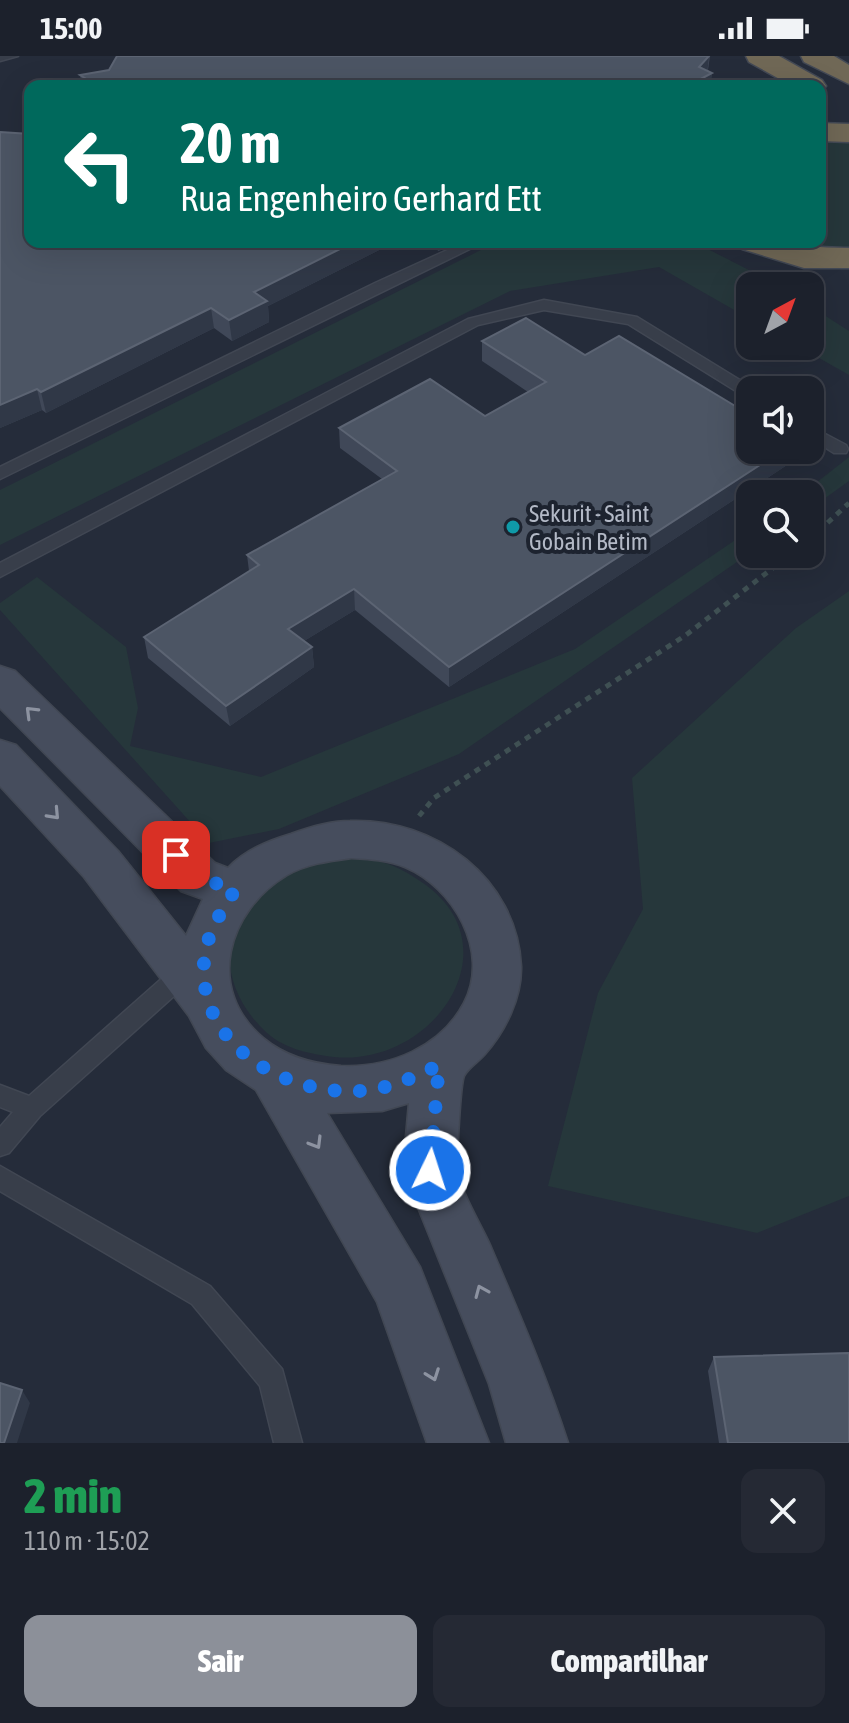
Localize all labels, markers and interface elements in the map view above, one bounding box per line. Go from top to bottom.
text: 15:00 [40,11,102,45]
text: 20 m [180,111,281,175]
icon: left [48,112,152,216]
text: Rua Engenheiro Gerhard Ett [180,177,542,219]
north arrow [736,272,824,360]
map controls [736,272,824,568]
button: sound [736,376,824,464]
button: search [736,480,824,568]
place label: Sekurit - Saint Gobain Betim [529,500,650,555]
marker: Sekurit - Saint Gobain Betim [504,518,522,536]
one-way arrow [26,707,40,722]
one-way arrow [44,805,59,819]
pin [142,821,210,889]
icon: arrive [154,833,198,877]
position arrow [388,1128,472,1212]
one-way arrow [306,1134,322,1149]
one-way arrow [474,1285,490,1299]
one-way arrow [423,1367,439,1381]
text: 2 min [24,1468,122,1523]
button: close [741,1469,825,1553]
text: 110 m · 15:02 [24,1526,150,1556]
button: Sair [24,1615,417,1707]
button: Compartilhar [433,1615,825,1707]

